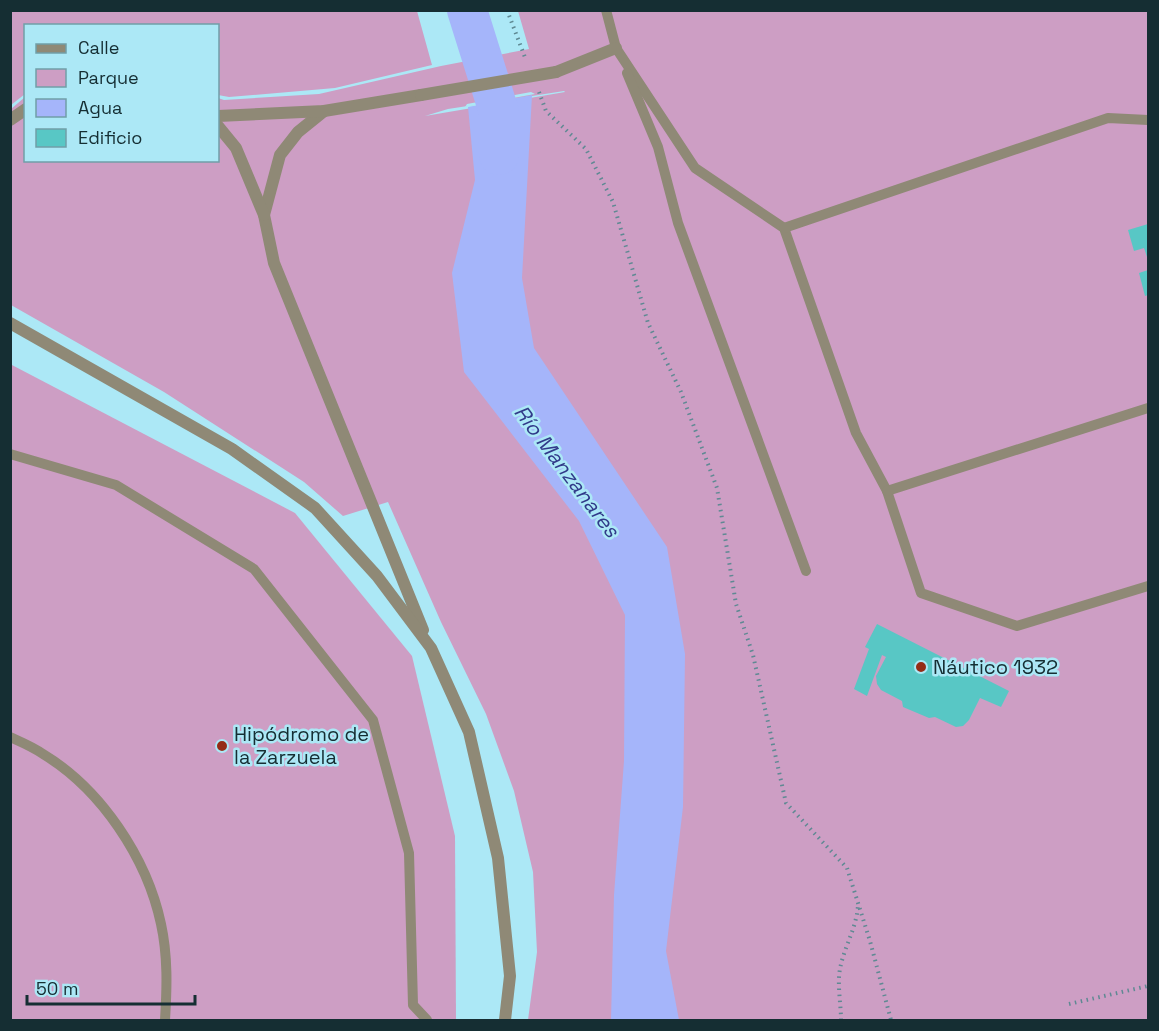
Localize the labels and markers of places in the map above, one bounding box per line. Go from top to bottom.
place label: Náutico 1932 [933,654,1058,680]
marker: Náutico 1932 [914,660,928,674]
place label: Hipódromo de la Zarzuela [234,721,369,770]
marker: Hipódromo de la Zarzuela [215,739,229,753]

